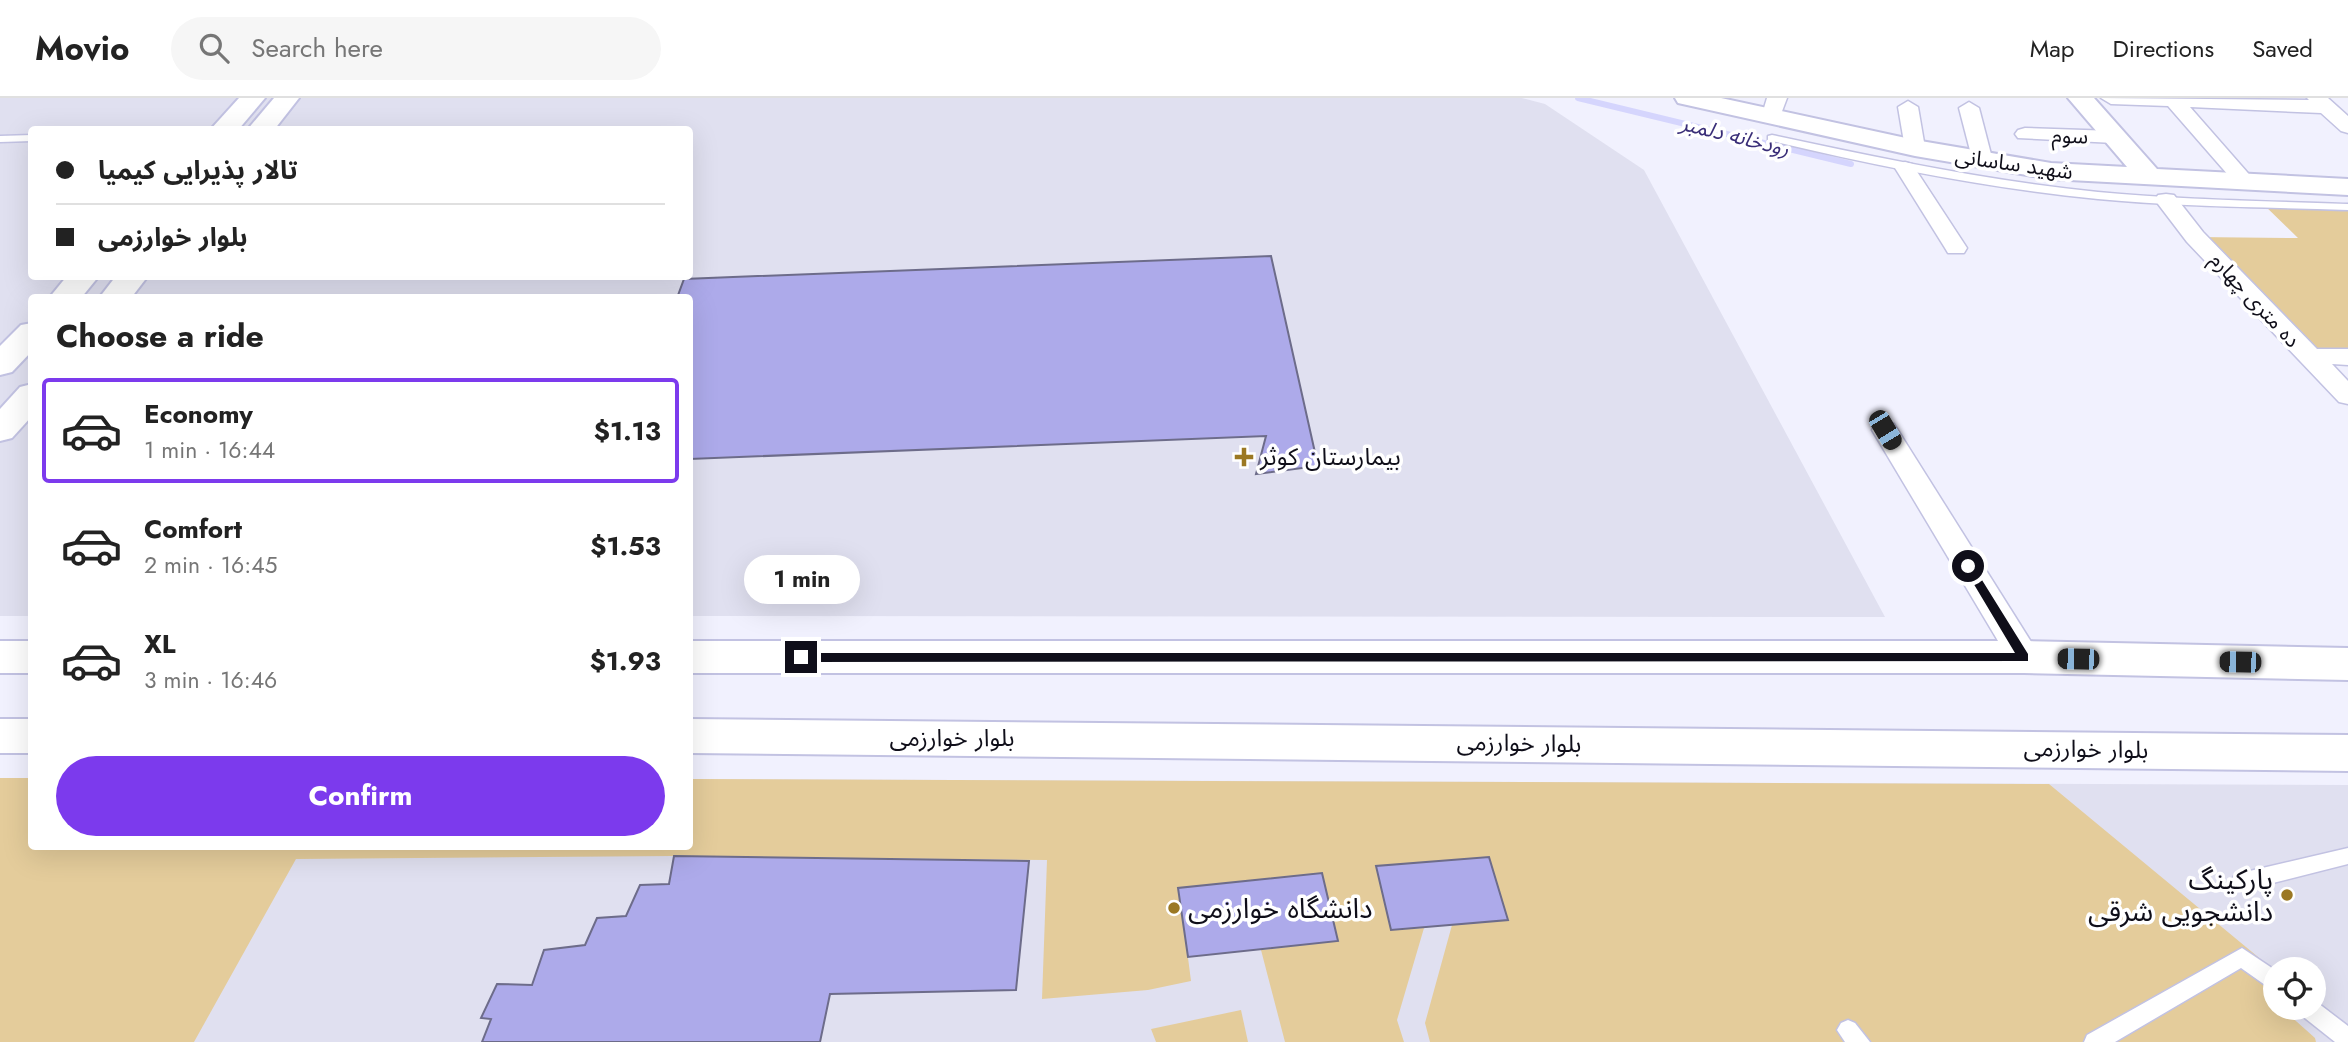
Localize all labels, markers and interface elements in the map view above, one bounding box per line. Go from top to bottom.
search box [171,17,661,80]
text: Movio [35,25,129,72]
icon: search [195,29,233,67]
text: Search here [251,29,383,67]
text: Map [2030,31,2075,66]
text: Directions [2113,31,2214,66]
text: Saved [2252,31,2313,66]
water label: رودخانه دلمبر [1676,108,1793,164]
street label: سوم [2051,120,2089,153]
street label: شهید ساسانی [1953,141,2075,187]
text: تالار پذیرایی کیمیا [98,151,298,189]
text: بلوار خوارزمی [98,218,248,256]
street label: ده متری چهارم [2202,246,2307,355]
text: Choose a ride [56,313,264,359]
text: Economy [144,395,253,433]
icon: car [60,399,123,462]
car [1866,407,1905,453]
text: $1.13 [594,412,661,450]
text: 1 min · 16:44 [144,433,275,467]
place label: بیمارستان کوثر [1259,439,1401,474]
marker: بیمارستان کوثر [1234,447,1254,467]
text: Comfort [144,510,242,548]
icon: car [60,514,123,577]
text: $1.53 [590,527,661,565]
text: 2 min · 16:45 [144,548,278,582]
route start [1952,550,1984,582]
callout: 1 min [743,556,859,604]
text: 1 min [773,562,831,596]
text: XL [144,625,176,663]
icon: car [60,629,123,692]
route end [785,641,817,673]
text: $1.93 [590,642,661,680]
car [2057,648,2100,670]
car [2219,651,2262,673]
text: 3 min · 16:46 [144,663,277,697]
street label: بلوار خوارزمی [890,720,1014,755]
street label: بلوار خوارزمی [1456,724,1582,761]
street label: بلوار خوارزمی [2023,730,2149,767]
button: Confirm [56,756,665,836]
place label: پارکینگ دانشجویی شرقی [2088,859,2273,932]
marker: پارکینگ دانشجویی شرقی [2279,887,2295,903]
place label: دانشگاه خوارزمی [1188,888,1373,929]
marker: دانشگاه خوارزمی [1166,900,1182,916]
map controls [2263,957,2326,1020]
button: locate [2263,957,2326,1020]

